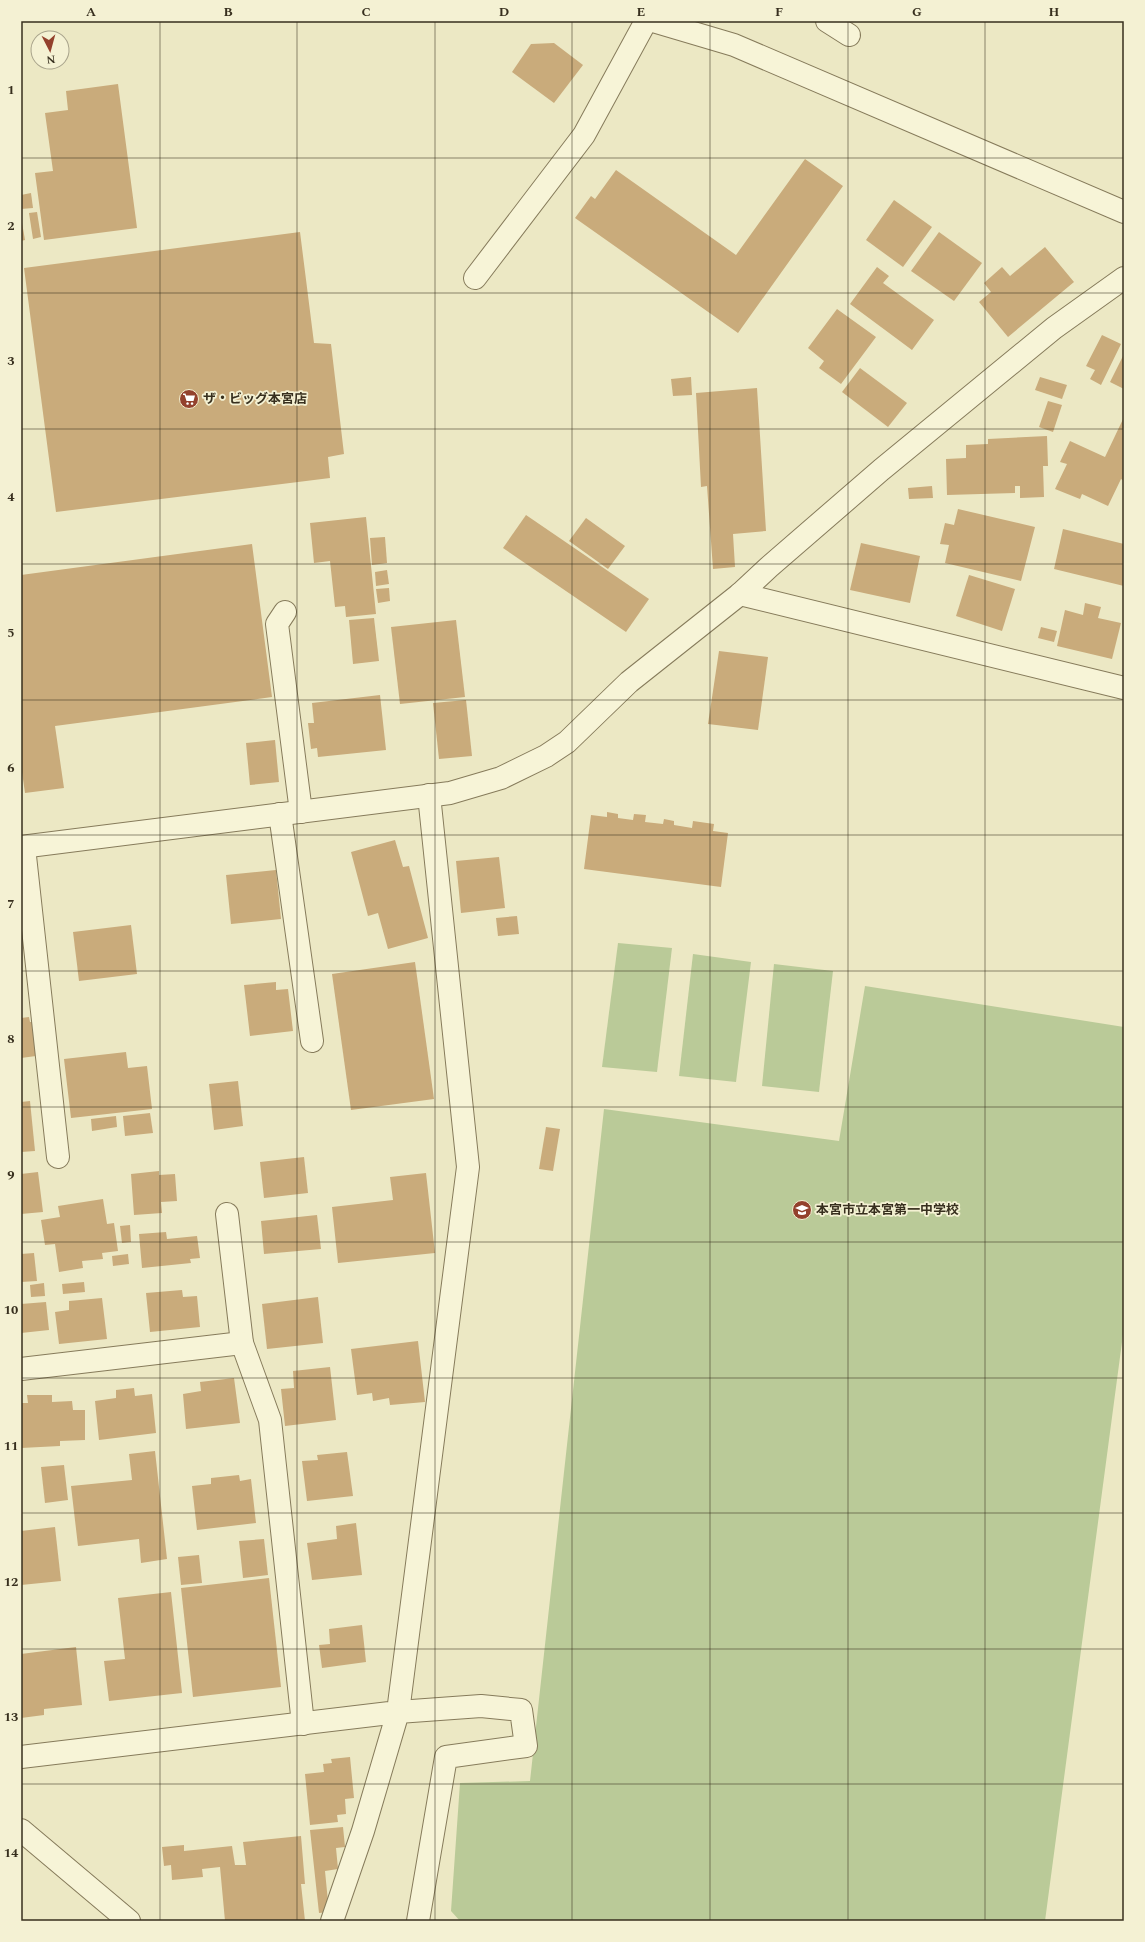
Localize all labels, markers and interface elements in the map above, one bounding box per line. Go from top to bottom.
text: A [86,2,96,22]
text: B [223,2,233,22]
text: C [361,2,371,22]
text: D [499,2,509,22]
text: E [637,2,646,22]
text: F [775,2,783,22]
text: G [912,2,922,22]
text: H [1049,2,1060,22]
north arrow [30,30,70,70]
text: N [46,51,56,68]
text: 1 [7,80,15,100]
text: 2 [7,216,15,236]
text: 3 [7,351,15,371]
supermarket icon: ザ・ビッグ本宮店 [178,388,200,410]
place label: ザ・ビッグ本宮店 [203,389,307,409]
text: 4 [7,487,15,507]
text: 5 [7,623,15,643]
text: 6 [7,758,15,778]
text: 7 [7,894,15,914]
text: 8 [7,1029,15,1049]
text: 9 [7,1165,15,1185]
school or university icon: 本宮市立本宮第一中学校 [791,1199,813,1221]
place label: 本宮市立本宮第一中学校 [816,1200,959,1220]
text: 10 [4,1300,18,1320]
text: 11 [4,1436,18,1456]
text: 12 [4,1572,18,1592]
text: 13 [4,1707,18,1727]
text: 14 [4,1843,19,1863]

